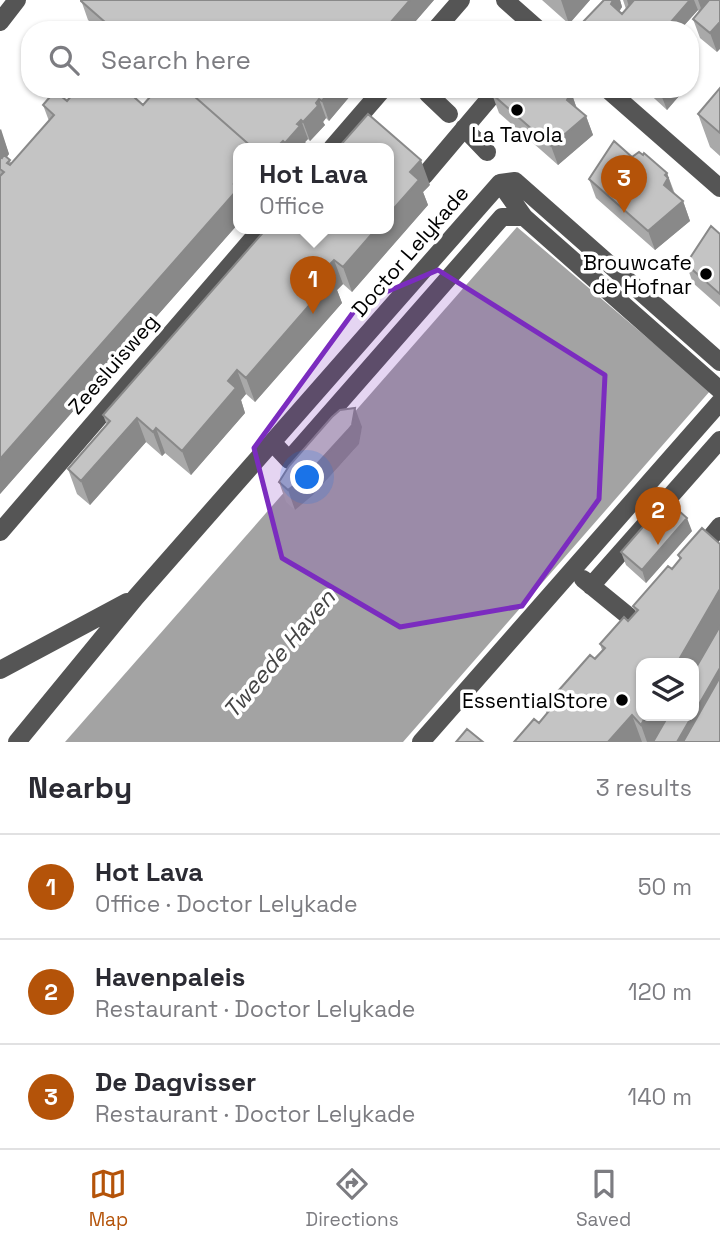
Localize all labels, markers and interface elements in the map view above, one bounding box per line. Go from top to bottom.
search box [21,21,699,98]
icon: search [45,41,83,79]
text: Search here [101,43,251,77]
marker: La Tavola [509,102,525,118]
place label: La Tavola [471,121,563,148]
popup [233,143,394,234]
pin: 3 [601,155,647,213]
text: Hot Lava [259,157,368,191]
street label: Doctor Lelykade [346,180,474,322]
text: Office [259,191,325,221]
place label: Brouwcafe de Hofnar [583,249,692,300]
pin: 1 [290,256,336,314]
marker: Brouwcafe de Hofnar [698,266,714,282]
street label: Zeesluisweg [62,308,164,420]
your location [290,460,324,494]
pin: 2 [635,487,681,545]
water label: Tweede Haven [216,583,342,725]
map controls [636,658,699,721]
button: layers [636,658,699,721]
place label: EssentialStore [462,687,608,714]
marker: EssentialStore [614,692,630,708]
text: Nearby [28,768,132,807]
text: 3 results [596,773,692,803]
text: Hot Lava [95,855,203,889]
text: 1 [46,872,56,902]
text: 50 m [638,872,692,902]
text: Office · Doctor Lelykade [95,889,358,919]
text: Havenpaleis [95,960,245,994]
text: 2 [44,977,58,1007]
text: 120 m [628,977,692,1007]
text: Restaurant · Doctor Lelykade [95,994,416,1024]
text: De Dagvisser [95,1065,256,1099]
text: 3 [44,1082,58,1112]
text: 140 m [628,1082,692,1112]
text: Restaurant · Doctor Lelykade [95,1099,416,1129]
tab: Map [89,1165,128,1232]
tab: Directions [306,1165,399,1232]
tab: Saved [576,1165,631,1232]

